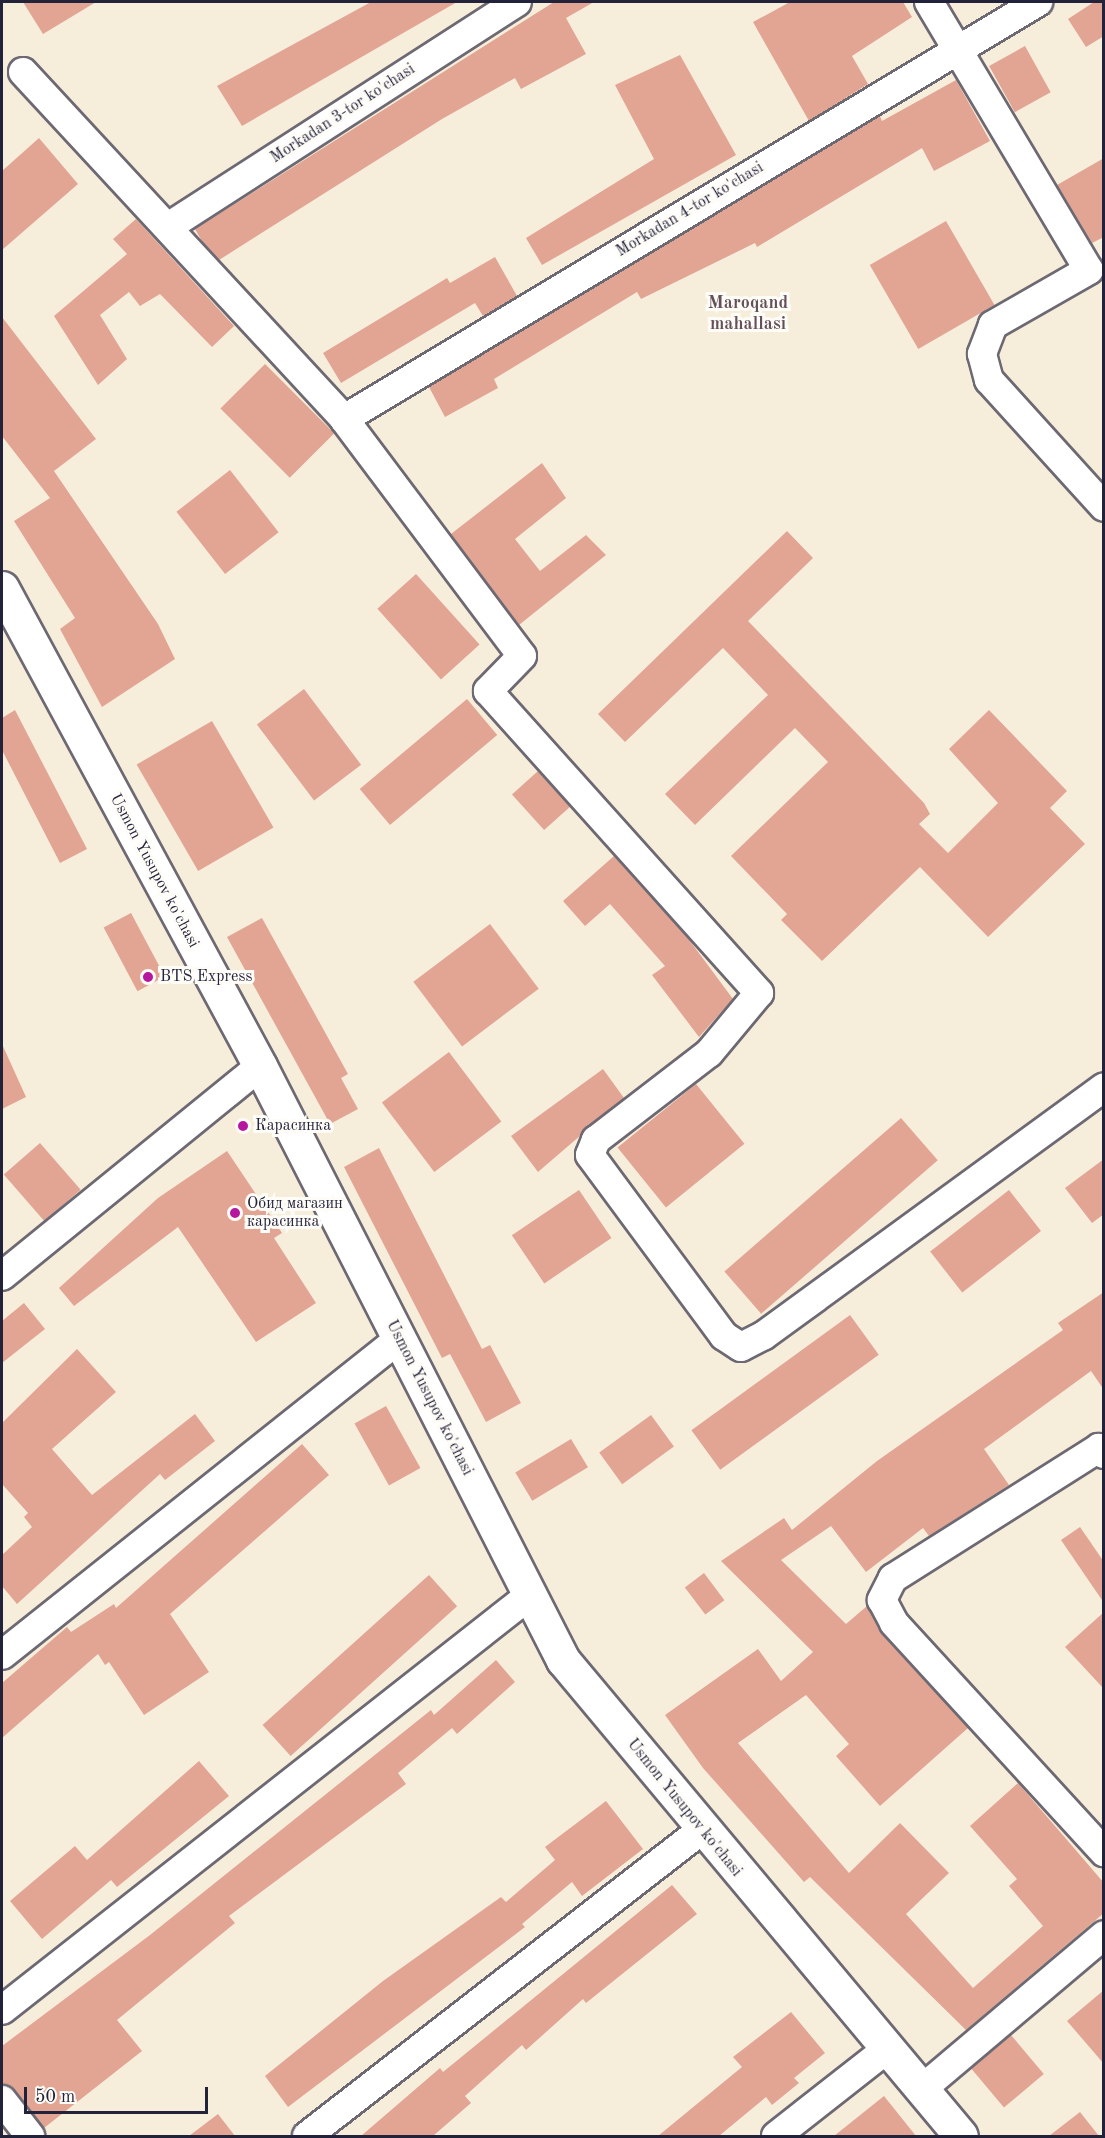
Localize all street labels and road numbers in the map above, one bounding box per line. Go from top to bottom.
street label: Morkadan 3-tor ko'chasi [267,60,419,168]
street label: Morkadan 4-tor ko'chasi [613,158,767,262]
street label: Usmon Yusupov ko'chasi [105,791,203,951]
street label: Usmon Yusupov ko'chasi [381,1317,477,1479]
street label: Usmon Yusupov ko'chasi [622,1735,746,1881]

